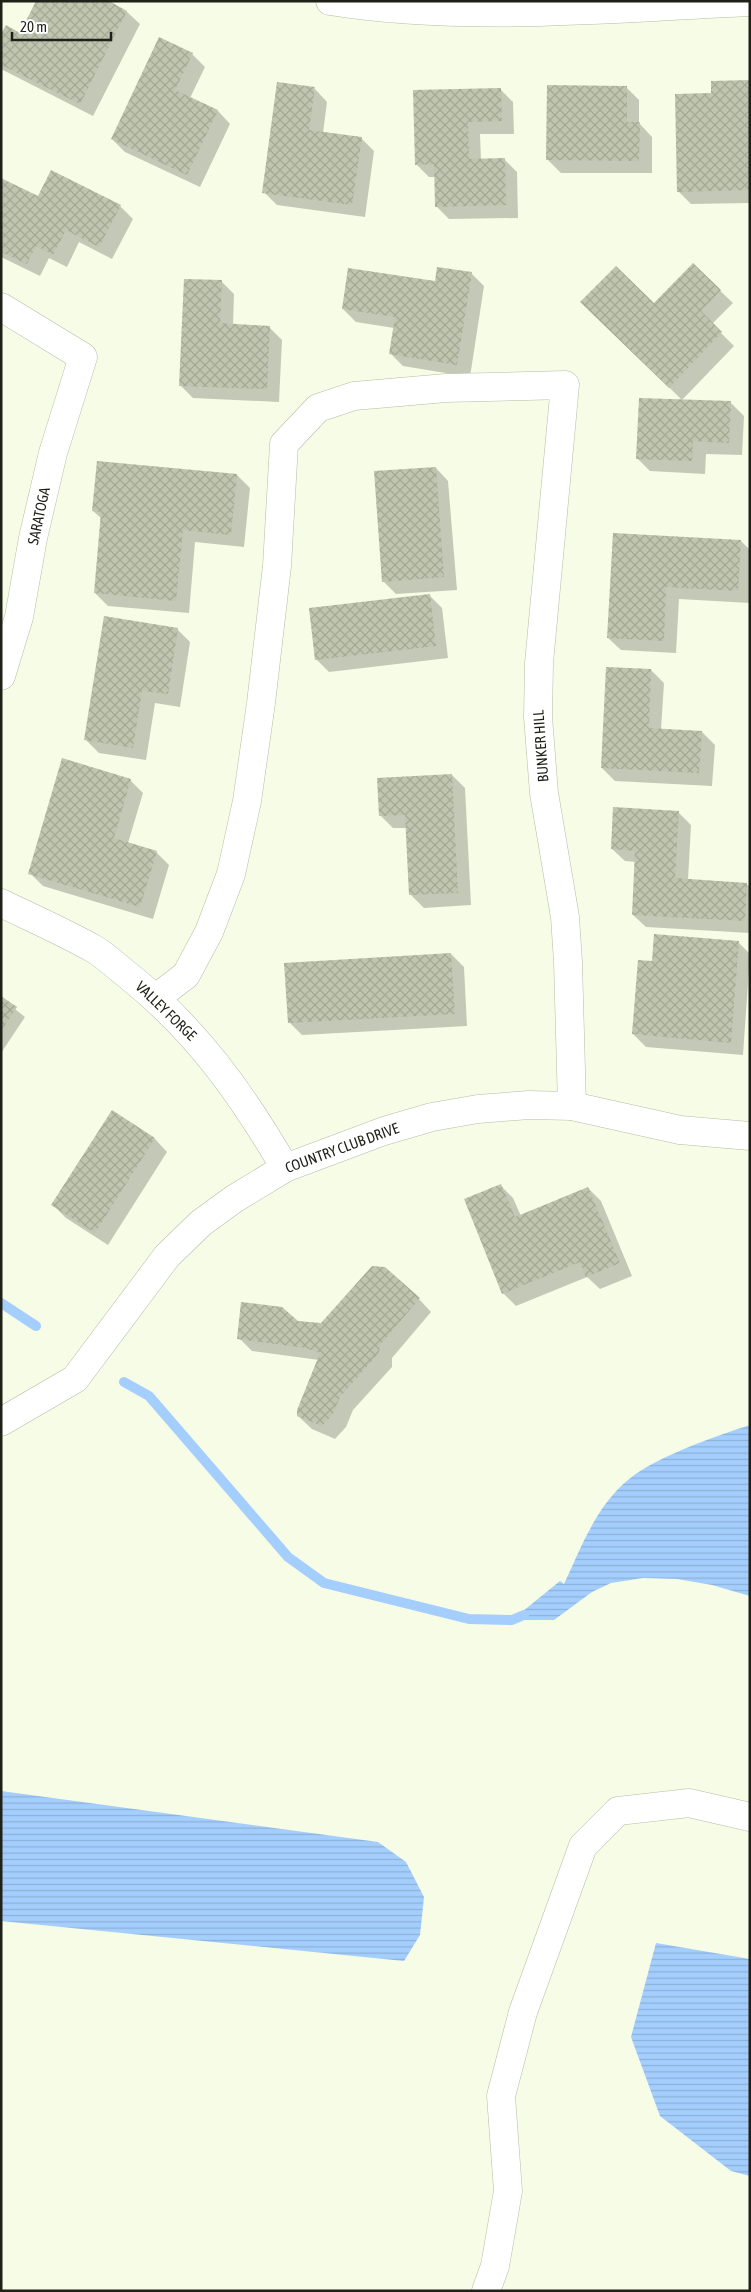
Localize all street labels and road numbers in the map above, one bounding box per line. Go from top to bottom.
street label: SARATOGA [24,485,53,546]
street label: BUNKER HILL [529,709,552,783]
street label: VALLEY FORGE [133,978,201,1044]
street label: COUNTRY CLUB DRIVE [283,1119,402,1176]

